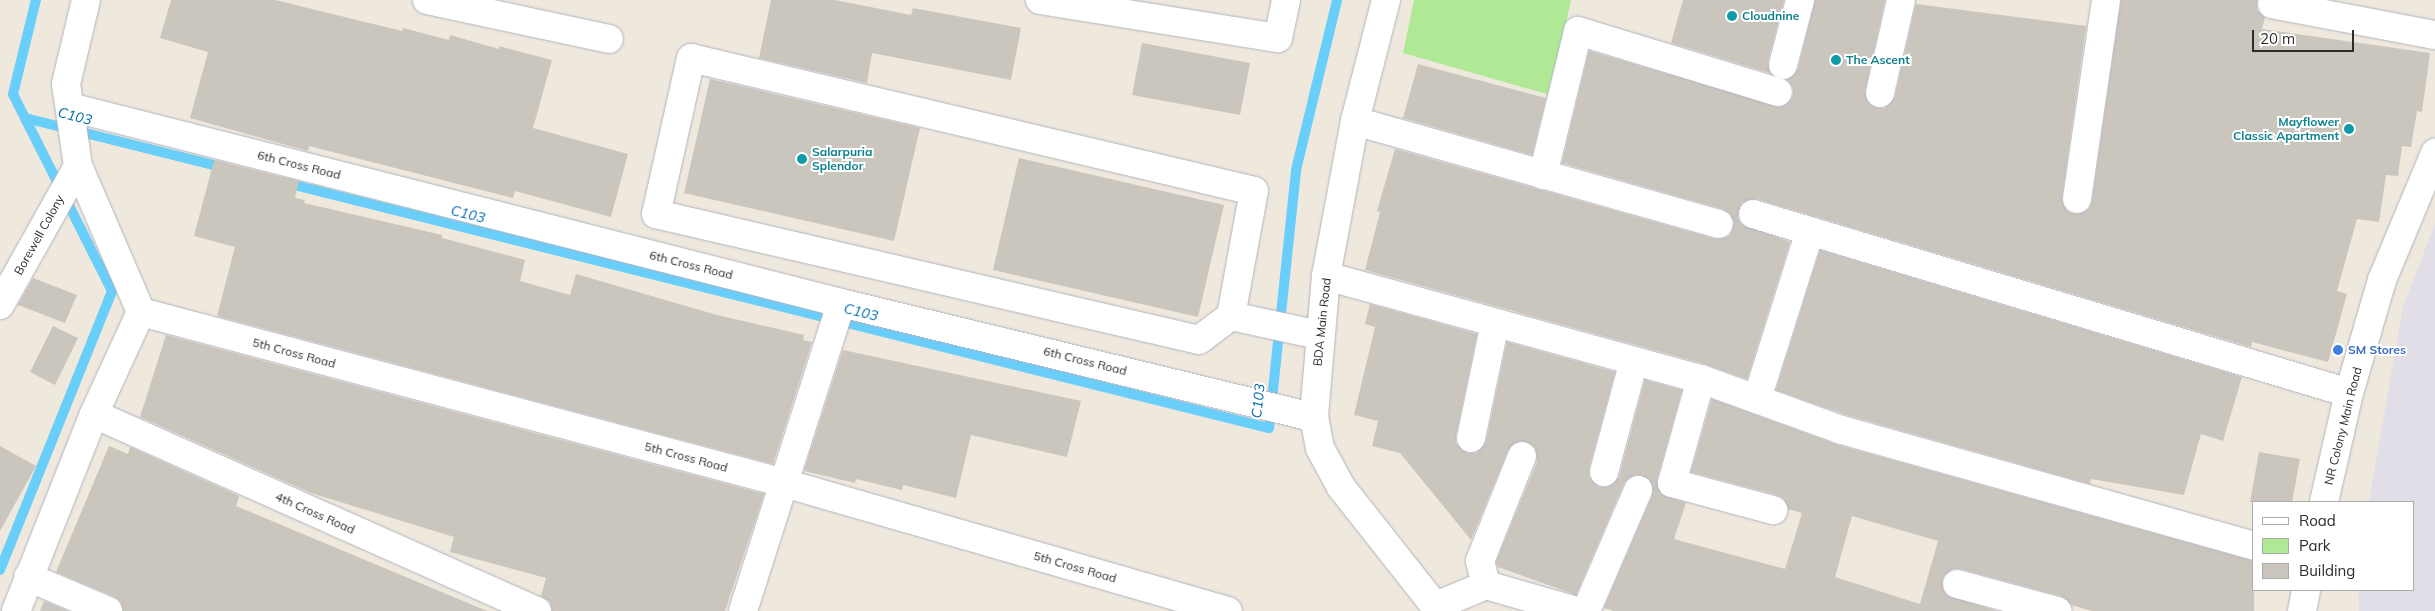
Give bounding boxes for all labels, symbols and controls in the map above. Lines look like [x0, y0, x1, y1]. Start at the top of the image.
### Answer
place label: Cloudnine [1742, 9, 1799, 23]
marker: Cloudnine [1726, 10, 1738, 22]
scale bar [2255, 20, 2358, 52]
text: 20 m [2260, 29, 2295, 48]
place label: The Ascent [1846, 53, 1910, 67]
marker: The Ascent [1830, 54, 1842, 66]
water label: C103 [56, 104, 94, 128]
place label: Mayflower Classic Apartment [2233, 115, 2339, 143]
marker: Mayflower Classic Apartment [2343, 123, 2355, 135]
place label: Salarpuria Splendor [812, 145, 872, 173]
street label: 6th Cross Road [256, 148, 342, 182]
marker: Salarpuria Splendor [796, 153, 808, 165]
street label: Borewell Colony [11, 193, 67, 277]
water label: C103 [449, 202, 487, 226]
street label: 6th Cross Road [648, 248, 734, 282]
street label: BDA Main Road [1310, 277, 1334, 367]
water label: C103 [842, 300, 880, 324]
street label: 5th Cross Road [251, 335, 337, 371]
place label: SM Stores [2348, 343, 2406, 357]
street label: 6th Cross Road [1042, 344, 1128, 378]
marker: SM Stores [2332, 344, 2344, 356]
street label: NR Colony Main Road [2321, 365, 2365, 487]
water label: C103 [1248, 383, 1268, 419]
street label: 5th Cross Road [643, 439, 729, 475]
street label: 4th Cross Road [273, 489, 357, 537]
legend [2252, 501, 2415, 591]
text: Road [2299, 511, 2336, 530]
text: Park [2299, 536, 2331, 555]
street label: 5th Cross Road [1032, 548, 1118, 586]
text: Building [2299, 561, 2355, 580]

